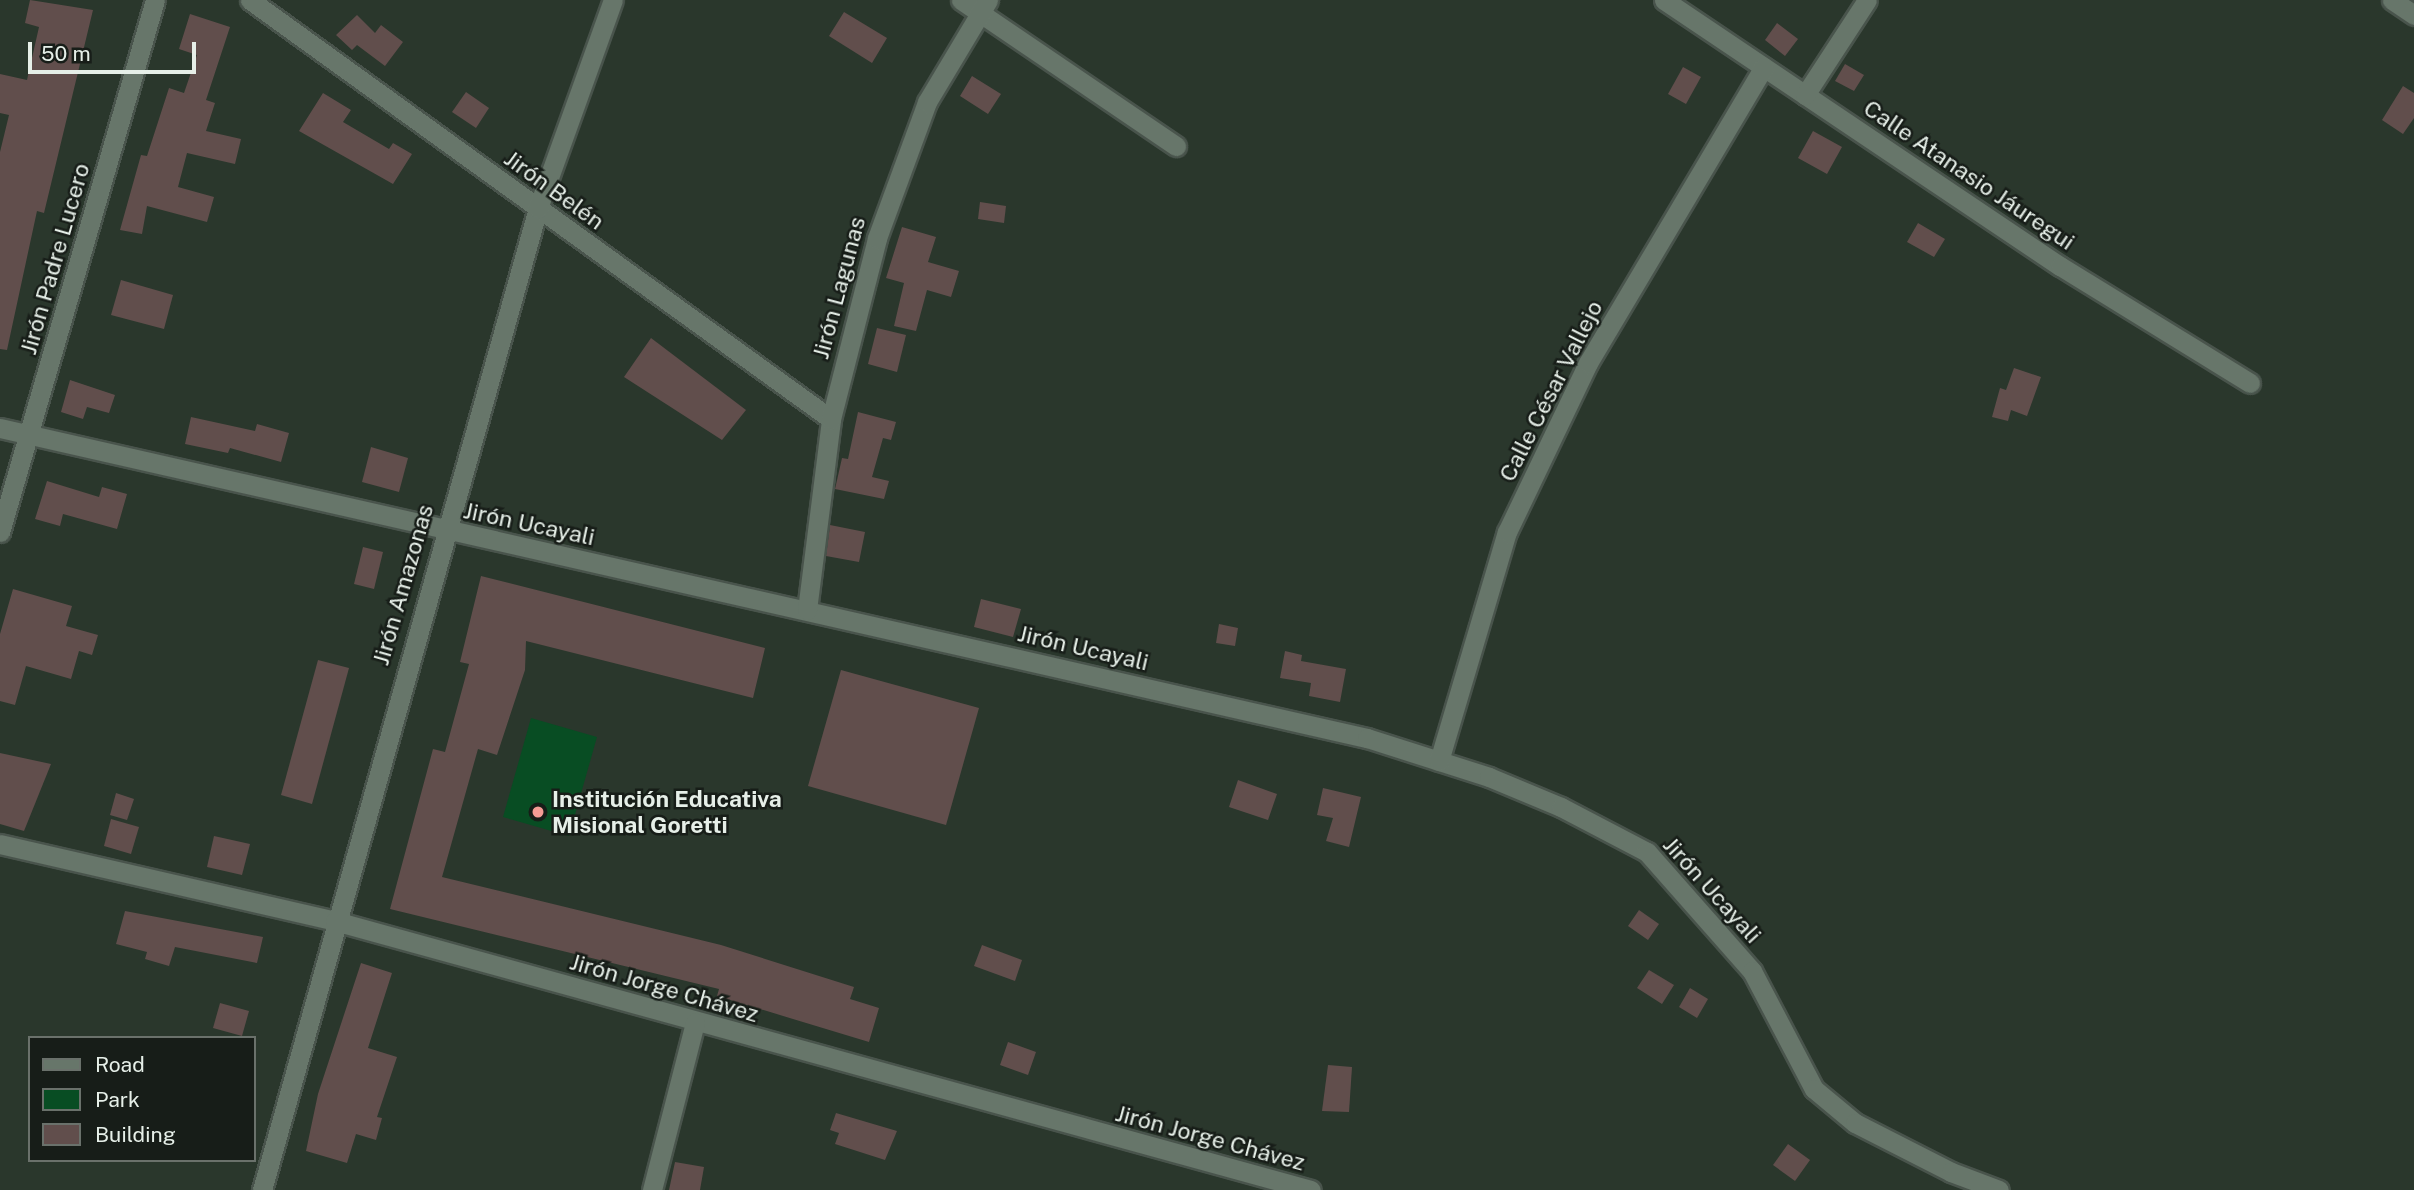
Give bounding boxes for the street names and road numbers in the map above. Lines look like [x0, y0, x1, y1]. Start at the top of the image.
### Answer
street label: Calle Atanasio Jáuregui [1858, 94, 2080, 256]
street label: Jirón Belén [499, 145, 609, 235]
street label: Jirón Padre Lucero [14, 160, 96, 358]
street label: Jirón Lagunas [807, 214, 871, 362]
street label: Calle César Vallejo [1493, 296, 1609, 486]
street label: Jirón Ucayali [461, 497, 597, 551]
street label: Jirón Amazonas [367, 502, 439, 668]
street label: Jirón Ucayali [1015, 620, 1151, 676]
street label: Jirón Ucayali [1657, 831, 1767, 949]
street label: Jirón Jorge Chávez [566, 948, 762, 1028]
street label: Jirón Jorge Chávez [1112, 1099, 1308, 1177]

